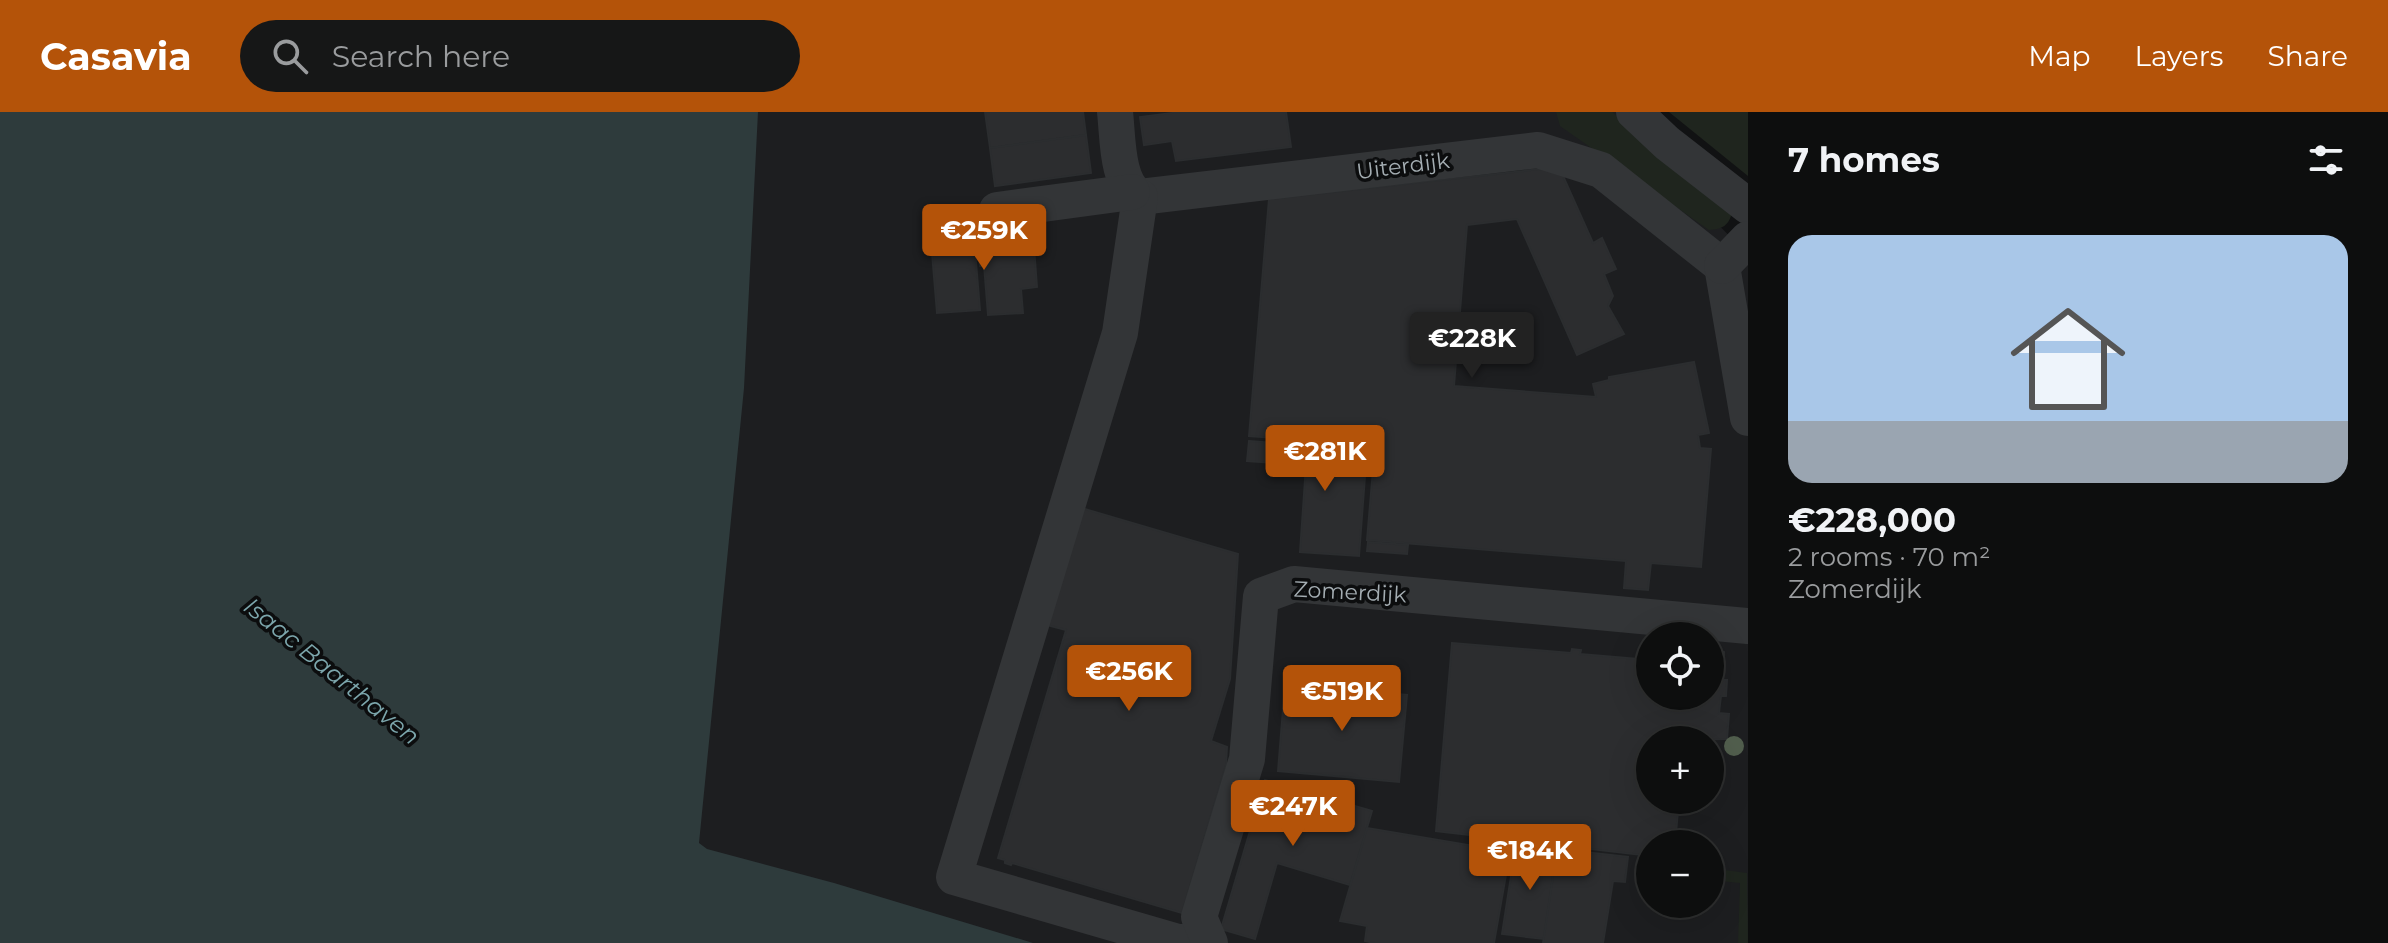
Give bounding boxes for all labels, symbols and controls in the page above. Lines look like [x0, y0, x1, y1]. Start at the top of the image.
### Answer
search box [240, 20, 800, 92]
text: Casavia [40, 33, 192, 80]
icon: search [268, 34, 312, 78]
text: Search here [332, 38, 510, 75]
text: Map [2028, 39, 2091, 73]
text: Layers [2135, 39, 2224, 73]
text: Share [2268, 39, 2348, 73]
icon: filters [2304, 138, 2348, 182]
text: 7 homes [1788, 139, 1940, 181]
street label: Uiterdijk [1355, 147, 1452, 185]
pin: €259K [928, 204, 1040, 272]
text: €259K [940, 214, 1028, 246]
icon: home [1996, 287, 2140, 431]
pin: €228K [1416, 312, 1528, 380]
text: €228K [1428, 322, 1516, 354]
pin: €281K [1269, 425, 1381, 493]
text: €281K [1284, 435, 1366, 467]
text: €228,000 [1788, 499, 1956, 541]
text: 2 rooms · 70 m² [1788, 541, 1990, 573]
text: Zomerdijk [1788, 573, 1922, 605]
street label: Zomerdijk [1293, 576, 1408, 608]
water label: Isaac Baarthaven [238, 591, 426, 751]
map controls [1636, 622, 1724, 918]
button: locate [1636, 622, 1724, 710]
pin: €256K [1073, 645, 1185, 713]
text: €256K [1085, 655, 1173, 687]
pin: €519K [1286, 665, 1398, 733]
text: €519K [1301, 675, 1383, 707]
button: + [1636, 726, 1724, 814]
pin: €247K [1237, 780, 1349, 848]
text: €247K [1249, 790, 1337, 822]
pin: €184K [1474, 824, 1586, 892]
button: − [1636, 830, 1724, 918]
text: €184K [1487, 834, 1573, 866]

